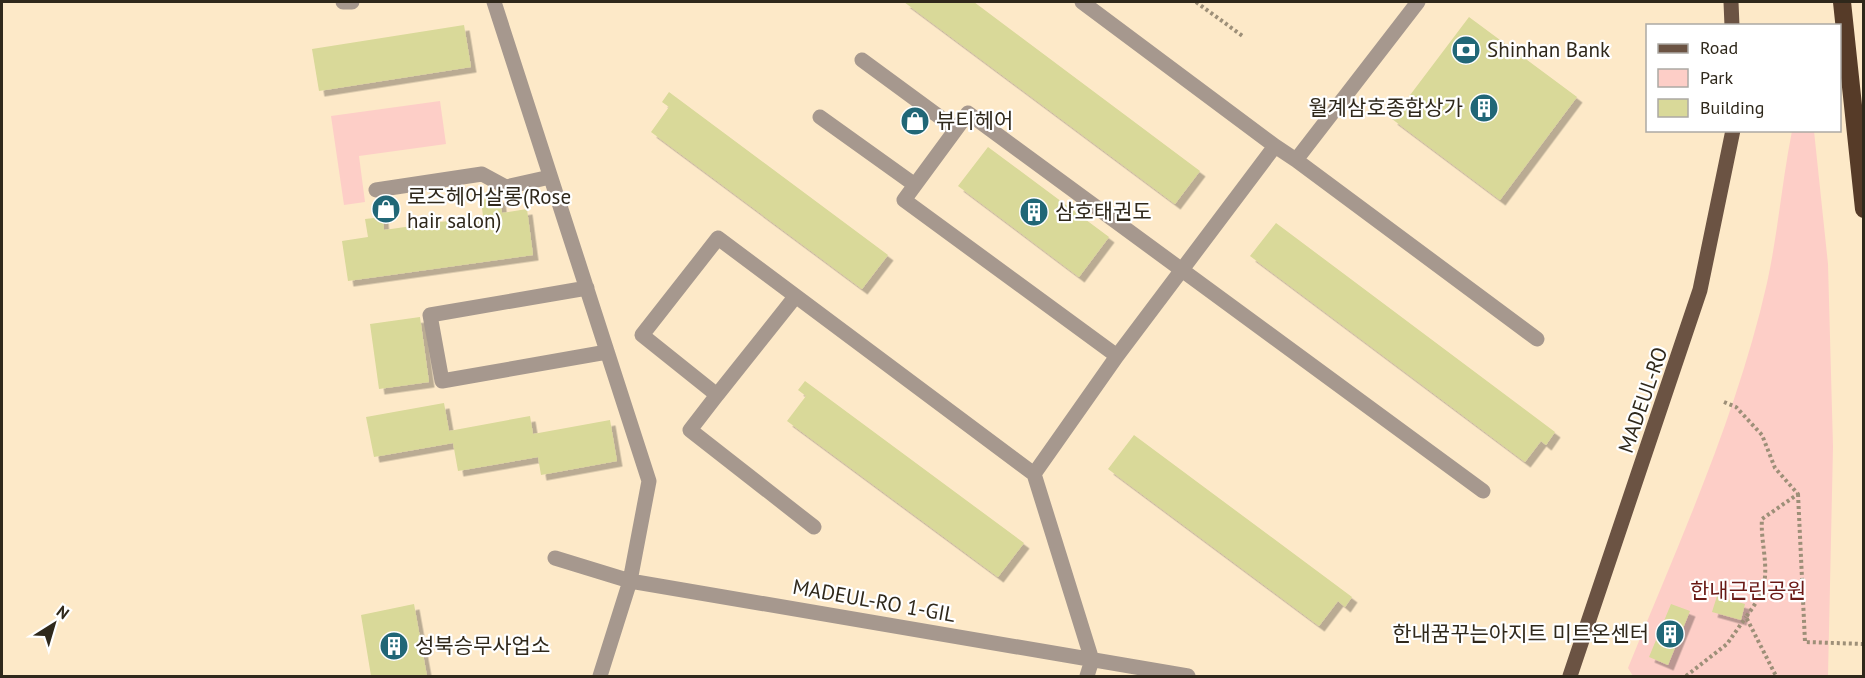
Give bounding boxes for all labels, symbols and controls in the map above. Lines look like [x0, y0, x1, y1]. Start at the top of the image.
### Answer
legend [1646, 24, 1841, 132]
bank icon: Shinhan Bank [1450, 34, 1482, 66]
place label: Shinhan Bank [1487, 36, 1610, 63]
text: Road [1700, 36, 1738, 59]
text: Park [1700, 66, 1733, 89]
building icon: 월계삼호종합상가 [1468, 92, 1500, 124]
place label: 월계삼호종합상가 [1308, 94, 1463, 121]
text: Building [1700, 96, 1764, 119]
shop icon: 뷰티헤어 [899, 105, 931, 137]
place label: 뷰티헤어 [936, 107, 1013, 134]
place label: 로즈헤어살롱(Rose hair salon) [407, 183, 571, 234]
shop icon: 로즈헤어살롱(Rose hair salon) [370, 193, 402, 225]
building icon: 삼호태권도 [1018, 196, 1050, 228]
place label: 삼호태권도 [1055, 198, 1152, 225]
street label: MADEUL-RO [1612, 343, 1673, 456]
street label: MADEUL-RO 1-GIL [791, 573, 958, 628]
park label: 한내근린공원 [1690, 577, 1806, 604]
north arrow [24, 594, 84, 654]
text: N [53, 601, 73, 623]
building icon: 한내꿈꾸는아지트 미트온센터 [1654, 618, 1686, 650]
place label: 한내꿈꾸는아지트 미트온센터 [1392, 620, 1649, 647]
building icon: 성북승무사업소 [378, 630, 410, 662]
place label: 성북승무사업소 [415, 632, 550, 659]

